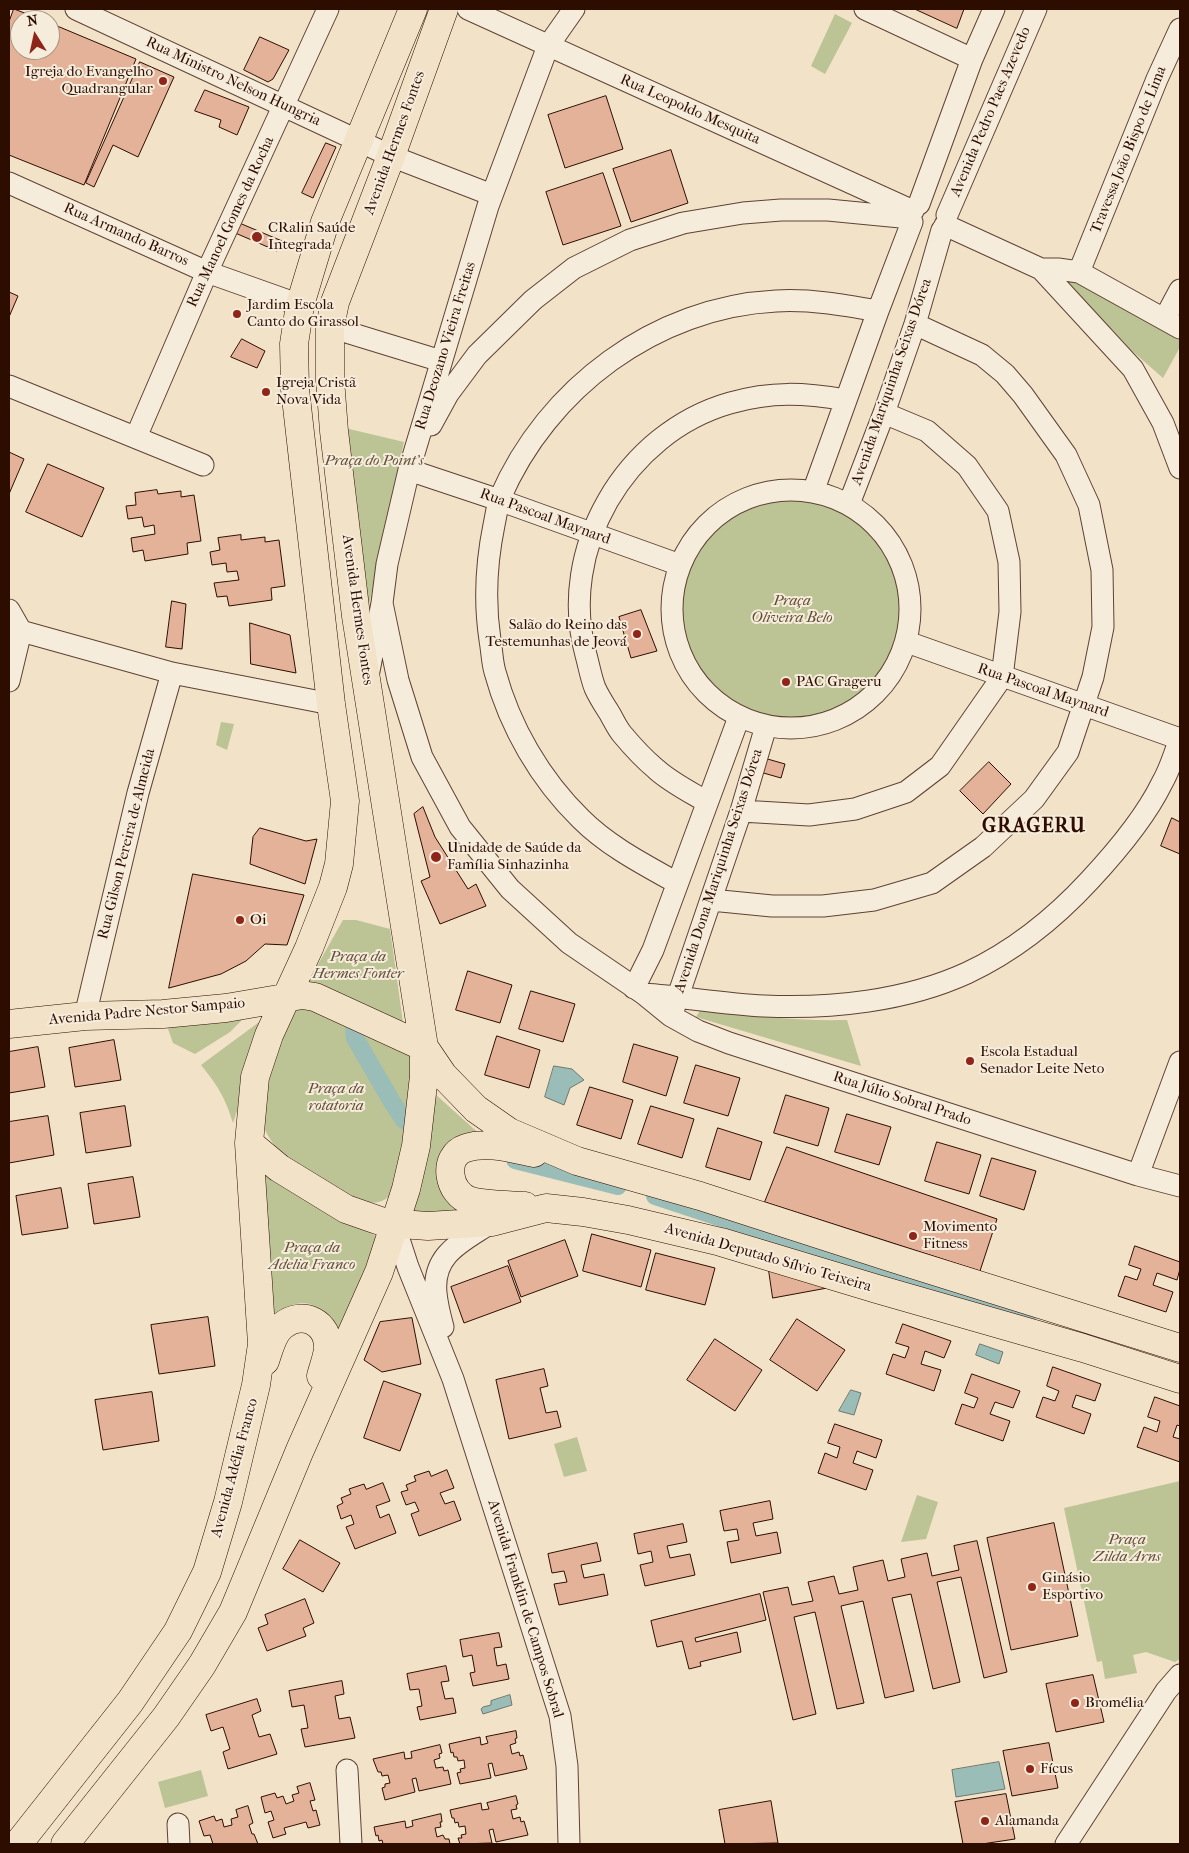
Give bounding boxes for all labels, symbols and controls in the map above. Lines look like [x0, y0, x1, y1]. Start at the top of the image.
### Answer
north arrow [10, 10, 60, 60]
text: N [26, 11, 39, 30]
street label: Avenida Pedro Paes Azevedo [947, 24, 1035, 200]
street label: Rua Ministro Nelson Hungria [143, 34, 323, 130]
place label: Igreja do Evangelho Quadrangular [25, 63, 153, 98]
street label: Travessa João Bispo de Lima [1087, 64, 1171, 236]
street label: Avenida Hermes Fontes [361, 69, 429, 217]
street label: Rua Leopoldo Mesquita [617, 71, 763, 149]
marker: Igreja do Evangelho Quadrangular [157, 75, 169, 87]
street label: Rua Manoel Gomes da Rocha [184, 134, 278, 310]
street label: Rua Armando Barros [61, 199, 191, 271]
place label: CRalin Saúde Integrada [268, 219, 355, 254]
marker: CRalin Saúde Integrada [250, 230, 264, 244]
street label: Rua Deozano Vieira Freitas [412, 260, 480, 432]
street label: Avenida Mariquinha Seixas Dórea [848, 276, 936, 488]
place label: Jardim Escola Canto do Girassol [247, 296, 359, 331]
marker: Jardim Escola Canto do Girassol [231, 308, 243, 320]
place label: Igreja Cristã Nova Vida [276, 374, 356, 409]
marker: Igreja Cristã Nova Vida [260, 386, 272, 398]
park label: Praça do Point's [324, 452, 424, 470]
street label: Rua Pascoal Maynard [477, 485, 613, 549]
street label: Avenida Hermes Fontes [338, 534, 376, 686]
park label: Praça Oliveira Belo [751, 592, 833, 627]
place label: Salão do Reino das Testemunhas de Jeová [486, 616, 627, 651]
marker: Salão do Reino das Testemunhas de Jeová [631, 628, 643, 640]
street label: Rua Pascoal Maynard [975, 660, 1111, 722]
place label: PAC Grageru [796, 673, 881, 691]
marker: PAC Grageru [780, 676, 792, 688]
street label: Rua Gilson Pereira de Almeida [95, 747, 159, 941]
street label: Avenida Dona Mariquinha Seixas Dórea [671, 747, 767, 995]
district label: GRAGERU [981, 815, 1087, 839]
place label: Unidade de Saúde da Família Sinhazinha [447, 839, 581, 874]
marker: Unidade de Saúde da Família Sinhazinha [429, 850, 443, 864]
place label: Oi [250, 911, 266, 929]
marker: Oi [234, 914, 246, 926]
park label: Praça da Hermes Fonter [312, 948, 404, 983]
street label: Avenida Padre Nestor Sampaio [48, 994, 246, 1030]
place label: Escola Estadual Senador Leite Neto [980, 1043, 1104, 1078]
marker: Escola Estadual Senador Leite Neto [964, 1055, 976, 1067]
street label: Rua Júlio Sobral Prado [831, 1068, 973, 1130]
park label: Praça da rotatoria [308, 1080, 364, 1115]
place label: Movimento Fitness [923, 1218, 997, 1253]
street label: Avenida Deputado Sílvio Teixeira [663, 1220, 873, 1296]
marker: Movimento Fitness [907, 1230, 919, 1242]
park label: Praça da Adelia Franco [269, 1239, 355, 1274]
street label: Avenida Adélia Franco [208, 1396, 262, 1540]
street label: Avenida Franklin de Campos Sobral [483, 1498, 567, 1720]
park label: Praça Zilda Arns [1093, 1531, 1161, 1566]
place label: Ginásio Esportivo [1042, 1569, 1103, 1604]
marker: Ginásio Esportivo [1026, 1581, 1038, 1593]
place label: Bromélia [1085, 1694, 1144, 1712]
marker: Bromélia [1069, 1697, 1081, 1709]
place label: Fícus [1040, 1760, 1073, 1778]
marker: Fícus [1024, 1763, 1036, 1775]
place label: Alamanda [995, 1812, 1059, 1830]
marker: Alamanda [979, 1815, 991, 1827]

